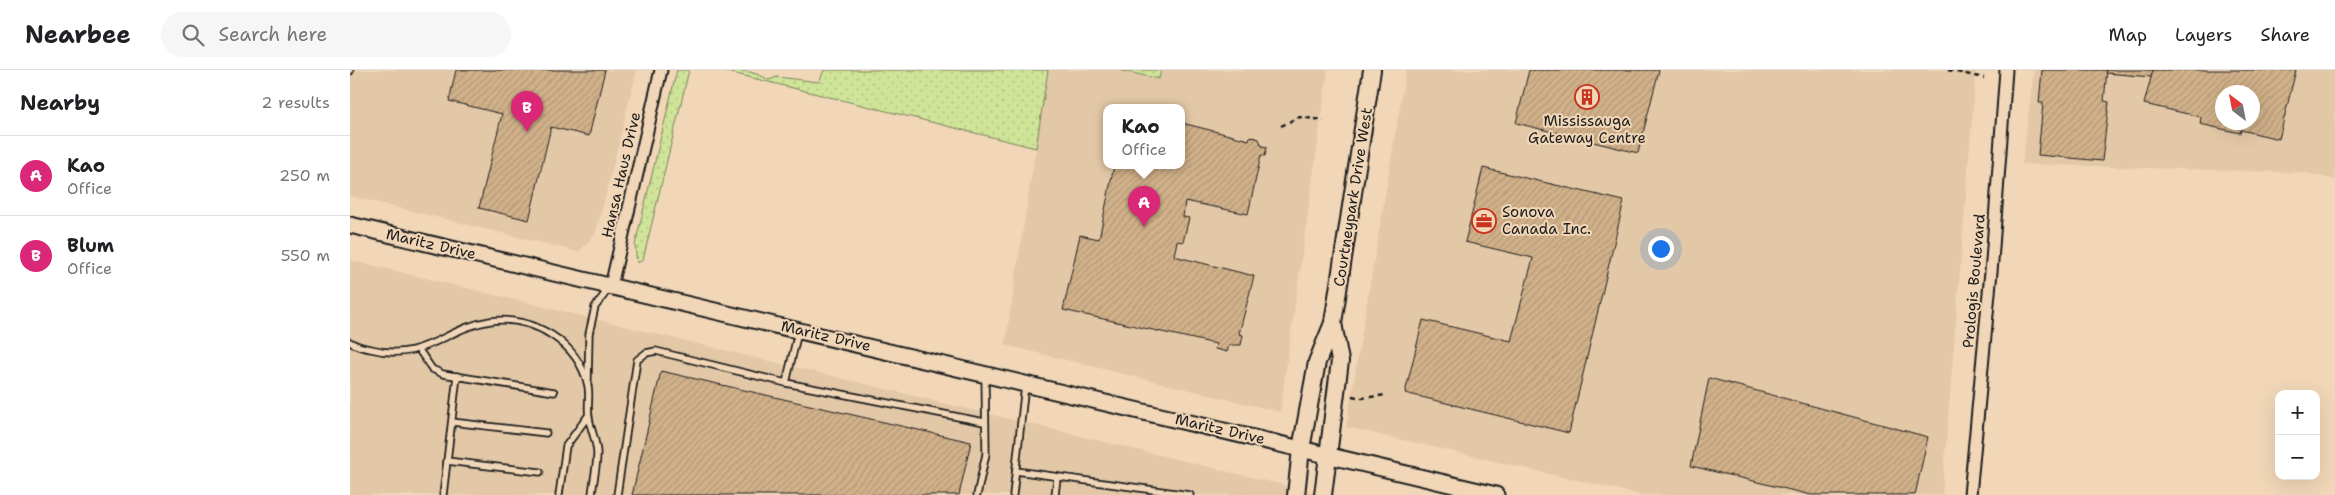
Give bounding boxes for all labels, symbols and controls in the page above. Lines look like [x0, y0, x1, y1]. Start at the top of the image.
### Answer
search box [161, 12, 511, 57]
text: Nearbee [25, 19, 131, 51]
icon: search [179, 21, 207, 49]
text: Search here [219, 22, 327, 47]
text: Map [2109, 23, 2147, 47]
text: Layers [2175, 23, 2232, 47]
text: Share [2260, 23, 2310, 47]
building icon: Mississauga Gateway Centre [1574, 84, 1600, 110]
north arrow [2215, 85, 2260, 130]
text: Nearby [20, 89, 100, 117]
pin: B [511, 91, 543, 132]
text: 2 results [261, 92, 330, 113]
popup [1103, 104, 1185, 169]
street label: Courtneypark Drive West [1329, 106, 1377, 288]
street label: Hansa Haus Drive [597, 110, 645, 240]
place label: Mississauga Gateway Centre [1528, 111, 1646, 148]
text: Kao [1121, 114, 1160, 139]
text: Office [1121, 139, 1167, 160]
text: Kao [67, 153, 105, 178]
text: A [30, 165, 42, 186]
text: 250 m [279, 165, 330, 186]
text: Office [67, 178, 112, 199]
pin: A [1128, 186, 1160, 227]
place label: Sonova Canada Inc. [1502, 202, 1591, 239]
office icon: Sonova Canada Inc. [1471, 208, 1497, 234]
street label: Prologis Boulevard [1958, 212, 1990, 349]
street label: Maritz Drive [384, 224, 478, 264]
text: Blum [67, 233, 114, 258]
your location [1648, 236, 1674, 262]
text: B [31, 245, 41, 266]
text: 550 m [281, 245, 330, 266]
text: Office [67, 258, 112, 279]
street label: Maritz Drive [779, 316, 873, 356]
map controls [2275, 390, 2320, 480]
button: + [2275, 390, 2320, 435]
street label: Maritz Drive [1173, 409, 1267, 449]
button: − [2275, 435, 2320, 480]

